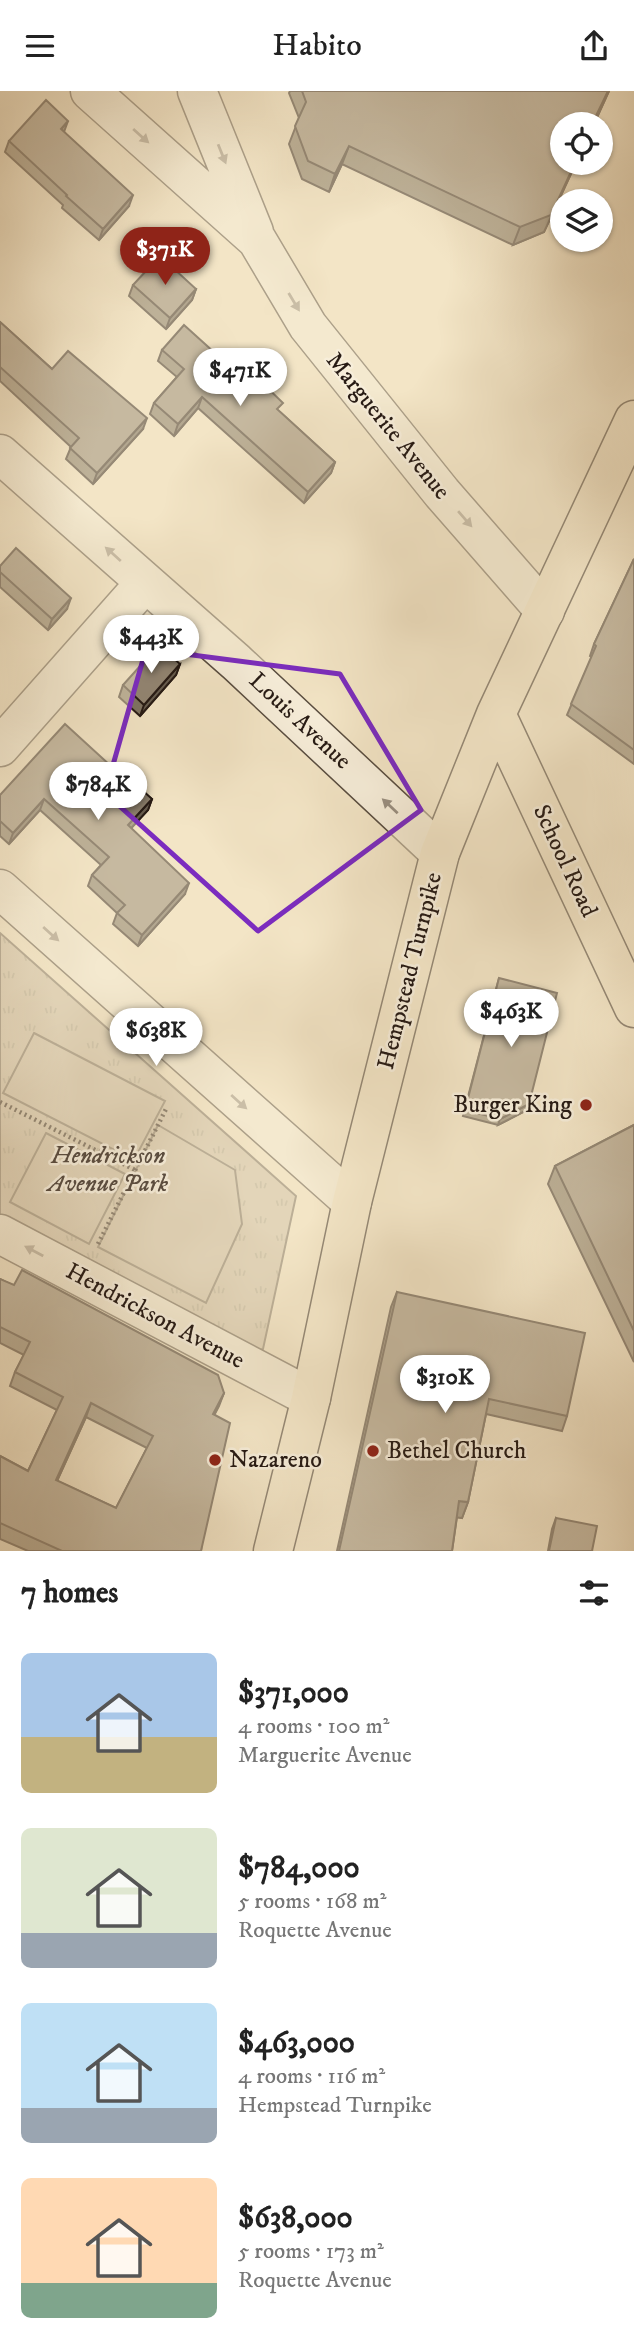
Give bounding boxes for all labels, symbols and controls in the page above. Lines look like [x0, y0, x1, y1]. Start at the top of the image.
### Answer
text: Habito [272, 26, 362, 66]
icon: menu [21, 27, 59, 65]
icon: share [575, 27, 613, 65]
map controls [550, 112, 613, 252]
button: locate [550, 112, 613, 175]
one-way arrow [132, 128, 149, 144]
one-way arrow [217, 144, 228, 165]
button: layers [550, 189, 613, 252]
pin: $371K [116, 227, 214, 287]
text: $371K [136, 235, 194, 264]
one-way arrow [287, 293, 300, 312]
street label: Marguerite Avenue [319, 346, 457, 506]
pin: $471K [191, 349, 289, 408]
text: $471K [209, 356, 271, 385]
one-way arrow [456, 510, 472, 527]
one-way arrow [104, 546, 122, 562]
pin: $443K [102, 615, 200, 675]
text: $443K [119, 623, 183, 652]
street label: Louis Avenue [243, 666, 357, 776]
pin: $784K [49, 763, 147, 822]
text: $784K [65, 770, 131, 799]
one-way arrow [381, 798, 399, 814]
street label: School Road [526, 800, 604, 922]
street label: Hempstead Turnpike [371, 869, 449, 1073]
one-way arrow [42, 926, 60, 942]
pin: $463K [462, 989, 560, 1049]
text: $463K [480, 997, 542, 1026]
pin: $638K [107, 1009, 205, 1068]
text: $638K [126, 1016, 186, 1045]
place label: Burger King [453, 1090, 572, 1120]
one-way arrow [230, 1094, 248, 1110]
marker: Burger King [578, 1097, 594, 1113]
park label: Hendrickson Avenue Park [45, 1141, 168, 1199]
one-way arrow [24, 1246, 44, 1257]
street label: Hendrickson Avenue [61, 1256, 250, 1376]
pin: $310K [396, 1355, 494, 1415]
text: $310K [416, 1363, 474, 1392]
place label: Bethel Church [387, 1436, 527, 1466]
marker: Bethel Church [365, 1443, 381, 1459]
place label: Nazareno [229, 1445, 322, 1475]
marker: Nazareno [207, 1452, 223, 1468]
icon: filters [575, 1574, 613, 1612]
text: 7 homes [21, 1575, 118, 1612]
text: $371,000 [238, 1675, 349, 1712]
icon: home [77, 1681, 161, 1765]
text: 4 rooms · 100 m² [238, 1712, 390, 1741]
text: Marguerite Avenue [238, 1741, 412, 1770]
text: $784,000 [238, 1850, 360, 1887]
icon: home [77, 1856, 161, 1940]
text: 5 rooms · 168 m² [238, 1887, 386, 1916]
text: Roquette Avenue [238, 1916, 392, 1945]
text: $463,000 [238, 2025, 355, 2062]
icon: home [77, 2031, 161, 2115]
text: 4 rooms · 116 m² [238, 2062, 385, 2091]
text: Hempstead Turnpike [238, 2091, 432, 2120]
text: $638,000 [238, 2200, 353, 2237]
icon: home [77, 2206, 161, 2290]
text: 5 rooms · 173 m² [238, 2237, 384, 2266]
text: Roquette Avenue [238, 2266, 392, 2295]

